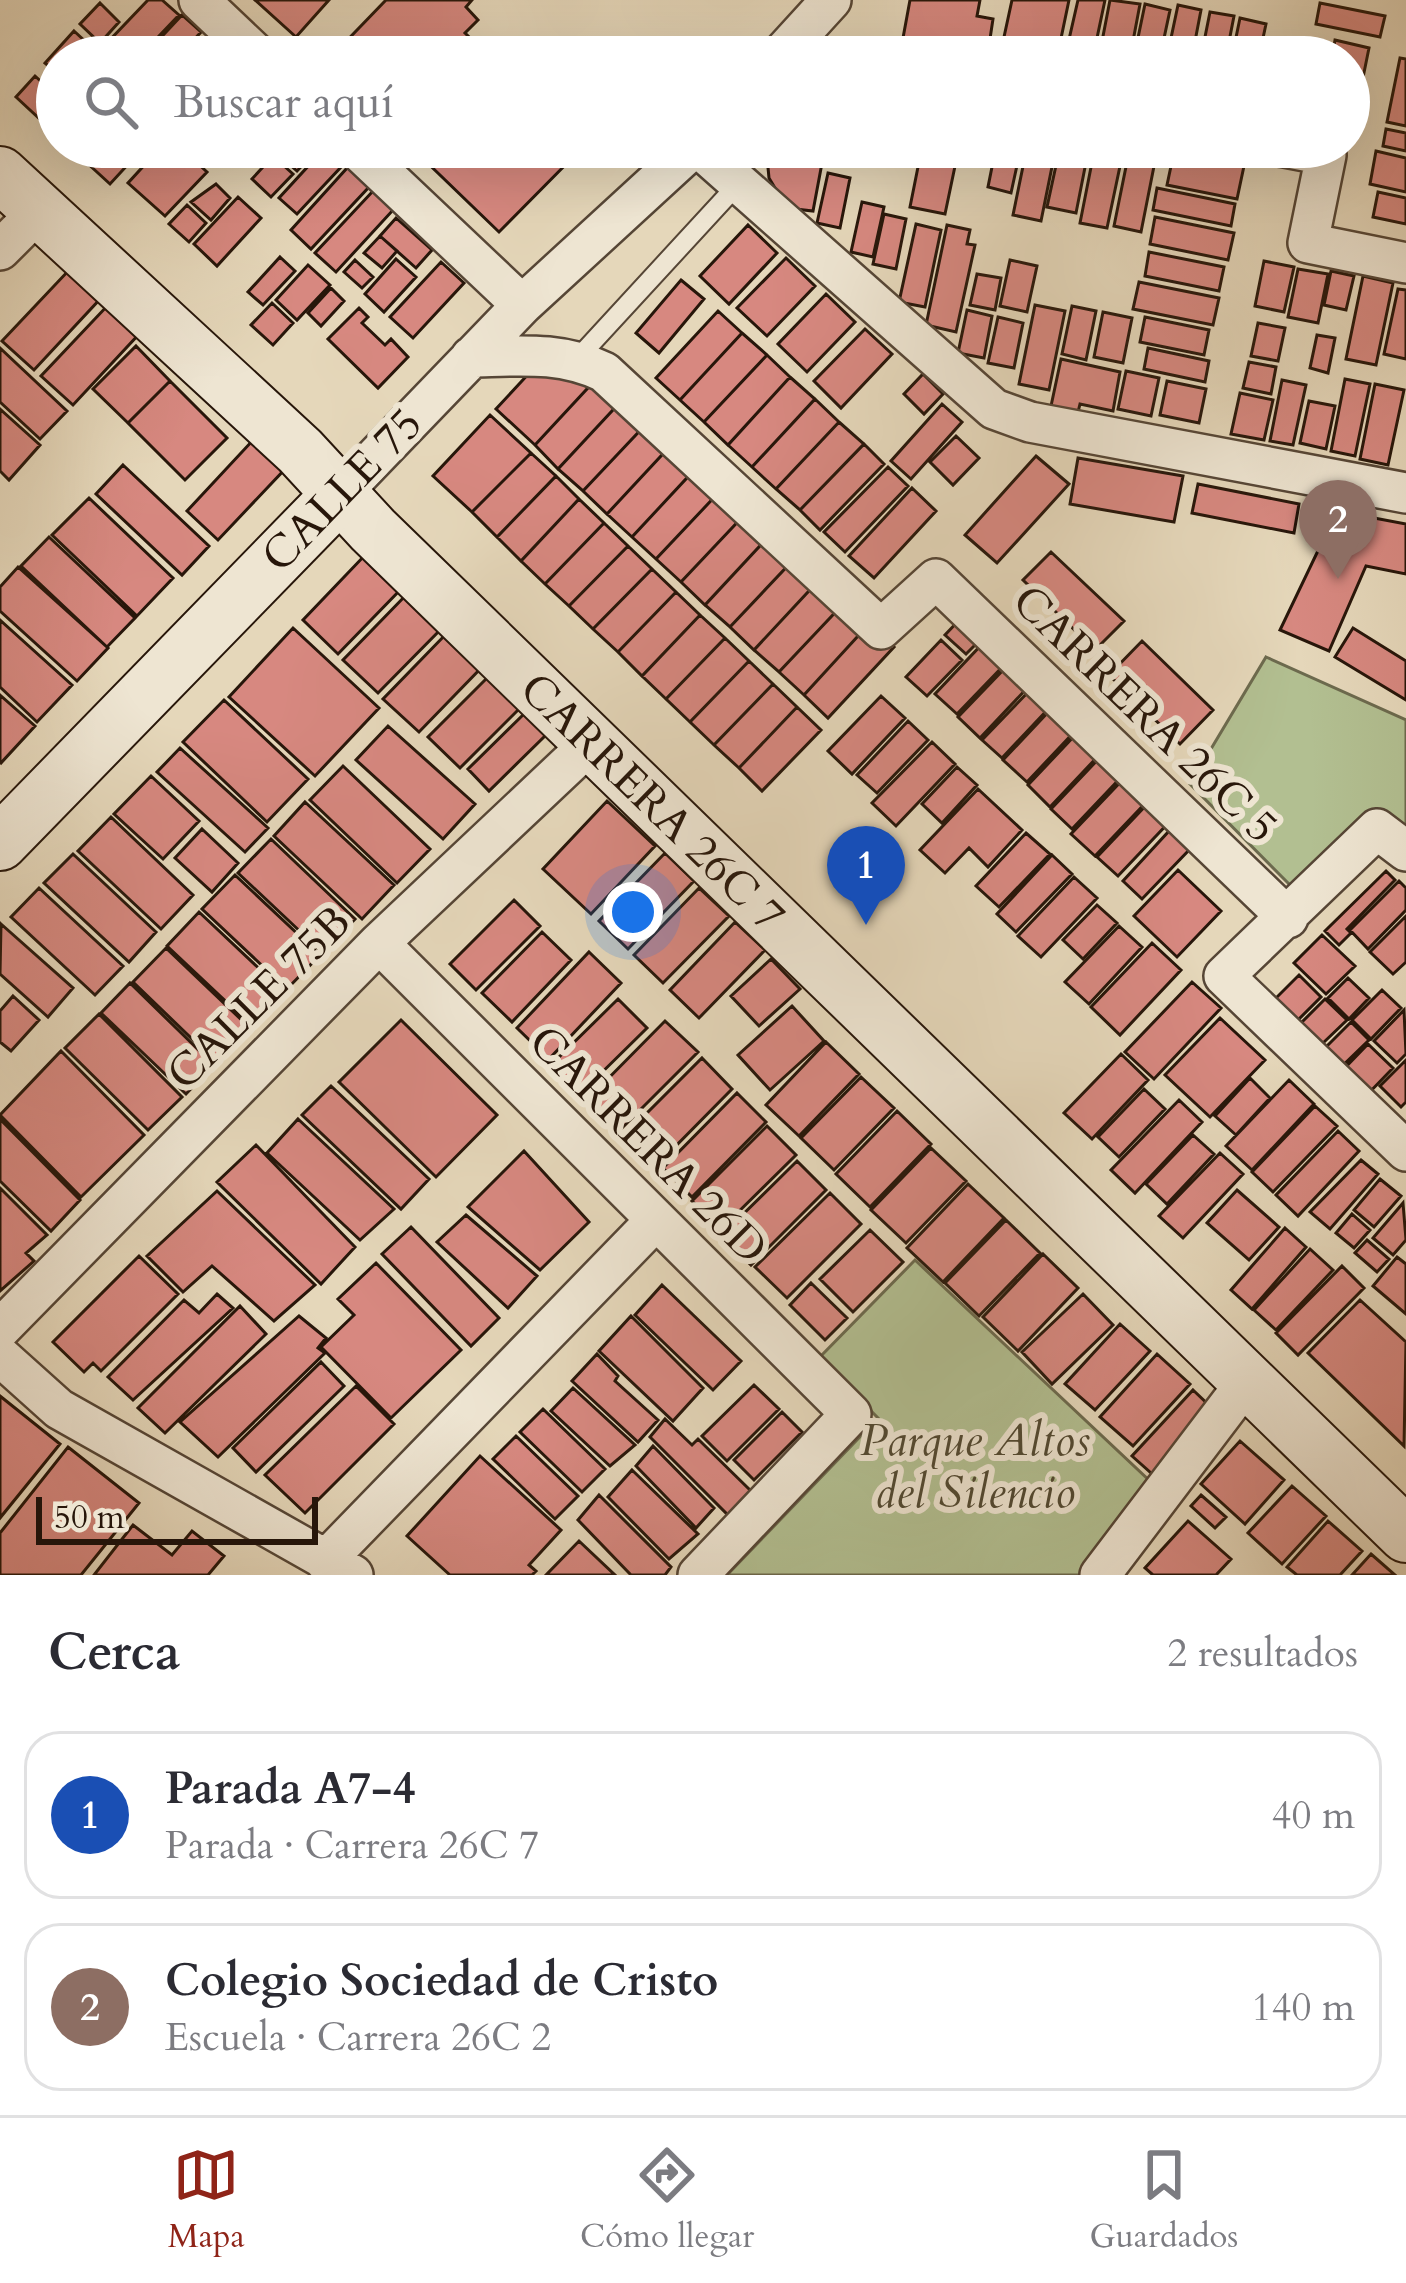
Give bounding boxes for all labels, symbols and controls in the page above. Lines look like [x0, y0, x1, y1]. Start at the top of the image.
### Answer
search box [36, 36, 1370, 168]
icon: search [78, 69, 144, 135]
text: Buscar aquí [174, 72, 394, 133]
street label: CALLE 75 [248, 394, 436, 586]
pin: 2 [1299, 480, 1377, 579]
street label: CARRERA 26C 5 [999, 571, 1291, 857]
street label: CARRERA 26C 7 [507, 659, 798, 945]
pin: 1 [827, 826, 905, 925]
your location [603, 882, 663, 942]
street label: CALLE 75B [153, 892, 365, 1104]
street label: CARRERA 26D [515, 1012, 781, 1278]
park label: Parque Altos del Silencio [860, 1410, 1090, 1523]
scale bar [36, 1491, 318, 1544]
text: 50 m [54, 1495, 125, 1540]
text: Cerca [48, 1618, 180, 1688]
text: 2 resultados [1167, 1627, 1358, 1680]
text: Parada A7-4 [165, 1758, 416, 1819]
text: 1 [80, 1789, 100, 1842]
text: 40 m [1272, 1789, 1355, 1842]
text: Parada · Carrera 26C 7 [165, 1819, 539, 1872]
text: Colegio Sociedad de Cristo [165, 1950, 718, 2011]
text: 2 [80, 1981, 100, 2034]
text: 140 m [1252, 1981, 1355, 2034]
text: Escuela · Carrera 26C 2 [165, 2011, 551, 2064]
tab: Mapa [168, 2142, 245, 2259]
tab: Cómo llegar [580, 2142, 754, 2259]
tab: Guardados [1090, 2142, 1238, 2259]

